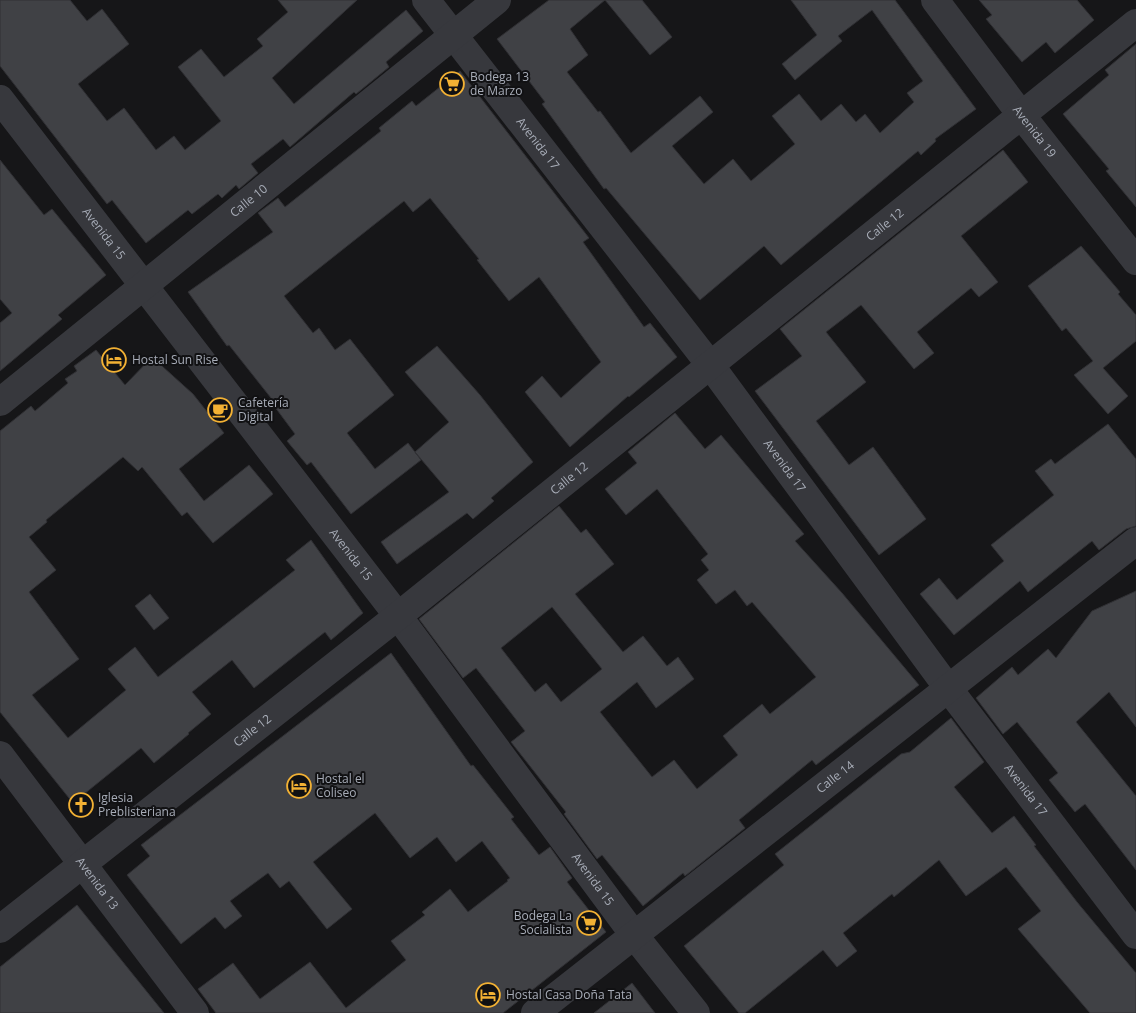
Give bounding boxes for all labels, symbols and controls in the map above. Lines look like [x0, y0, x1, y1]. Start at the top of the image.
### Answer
place label: Bodega 13 de Marzo [470, 68, 529, 99]
supermarket icon: Bodega 13 de Marzo [439, 71, 465, 97]
street label: Avenida 19 [1009, 102, 1061, 161]
street label: Avenida 17 [513, 114, 564, 173]
street label: Calle 10 [226, 180, 271, 221]
street label: Avenida 15 [79, 204, 130, 263]
street label: Calle 12 [862, 204, 907, 245]
hotel icon: Hostal Sun Rise [101, 347, 127, 373]
place label: Hostal Sun Rise [132, 351, 218, 368]
place label: Cafetería Digital [238, 394, 289, 425]
cafe icon: Cafetería Digital [207, 397, 233, 423]
street label: Avenida 17 [760, 436, 810, 496]
street label: Calle 12 [546, 458, 591, 498]
street label: Avenida 15 [326, 525, 377, 584]
street label: Calle 12 [229, 710, 275, 750]
street label: Calle 14 [813, 756, 858, 797]
street label: Avenida 17 [1001, 760, 1052, 820]
place label: Hostal el Coliseo [316, 770, 365, 801]
hotel icon: Hostal el Coliseo [286, 773, 312, 799]
place label: Iglesia Preblisteriana [98, 789, 176, 820]
church icon: Iglesia Preblisteriana [68, 792, 94, 818]
street label: Avenida 15 [568, 849, 618, 909]
street label: Avenida 13 [72, 853, 123, 913]
place label: Bodega La Socialista [514, 907, 572, 938]
supermarket icon: Bodega La Socialista [576, 910, 602, 936]
hotel icon: Hostal Casa Doña Tata [475, 982, 501, 1008]
place label: Hostal Casa Doña Tata [506, 986, 632, 1003]

